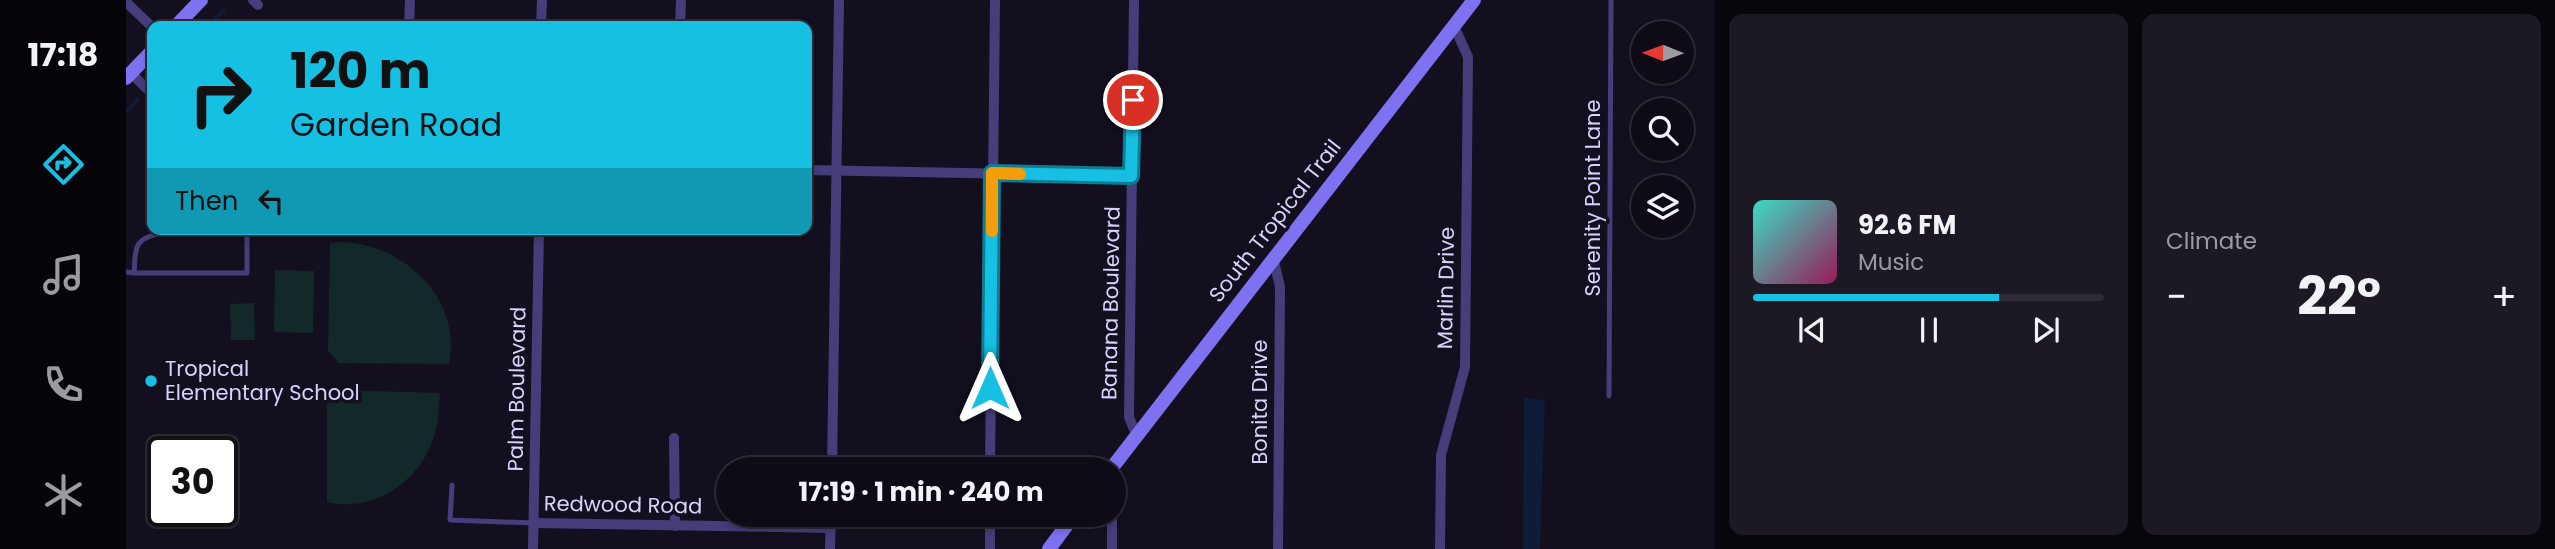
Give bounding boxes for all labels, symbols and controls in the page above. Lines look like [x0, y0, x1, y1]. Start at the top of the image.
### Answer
north arrow [1631, 21, 1694, 84]
map controls [1631, 21, 1694, 238]
text: 17:18 [27, 32, 99, 77]
text: 120 m [290, 37, 431, 105]
icon: right [175, 49, 266, 140]
pin [1103, 70, 1163, 130]
icon: arrive [1114, 81, 1152, 119]
button: search [1631, 98, 1694, 161]
street label: Serenity Point Lane [1578, 99, 1607, 297]
text: Garden Road [290, 102, 502, 147]
street label: South Tropical Trail [1202, 133, 1347, 308]
icon: directions [39, 140, 88, 189]
button: layers [1631, 175, 1694, 238]
icon: left [252, 182, 290, 220]
text: Then [175, 183, 238, 219]
street label: Banana Boulevard [1094, 206, 1127, 400]
text: 92.6 FM [1858, 207, 1956, 243]
text: Climate [2166, 225, 2257, 257]
street label: Marlin Drive [1430, 227, 1461, 349]
text: Music [1858, 246, 1924, 278]
icon: music [39, 250, 88, 299]
text: 22° [2297, 260, 2381, 333]
text: − [2166, 270, 2187, 323]
text: + [2491, 270, 2517, 323]
street label: Palm Boulevard [501, 306, 532, 472]
icon: previous [1793, 311, 1831, 349]
icon: pause [1910, 311, 1948, 349]
icon: next [2027, 311, 2065, 349]
street label: Bonita Drive [1245, 339, 1274, 465]
position arrow [953, 351, 1027, 425]
place label: Tropical Elementary School [165, 354, 360, 407]
icon: phone [39, 360, 88, 409]
marker: Tropical Elementary School [143, 373, 159, 389]
speed limit sign: 30 [147, 436, 238, 527]
icon: climate [39, 470, 88, 519]
text: 17:19 · 1 min · 240 m [799, 474, 1043, 510]
street label: Redwood Road [544, 489, 702, 520]

